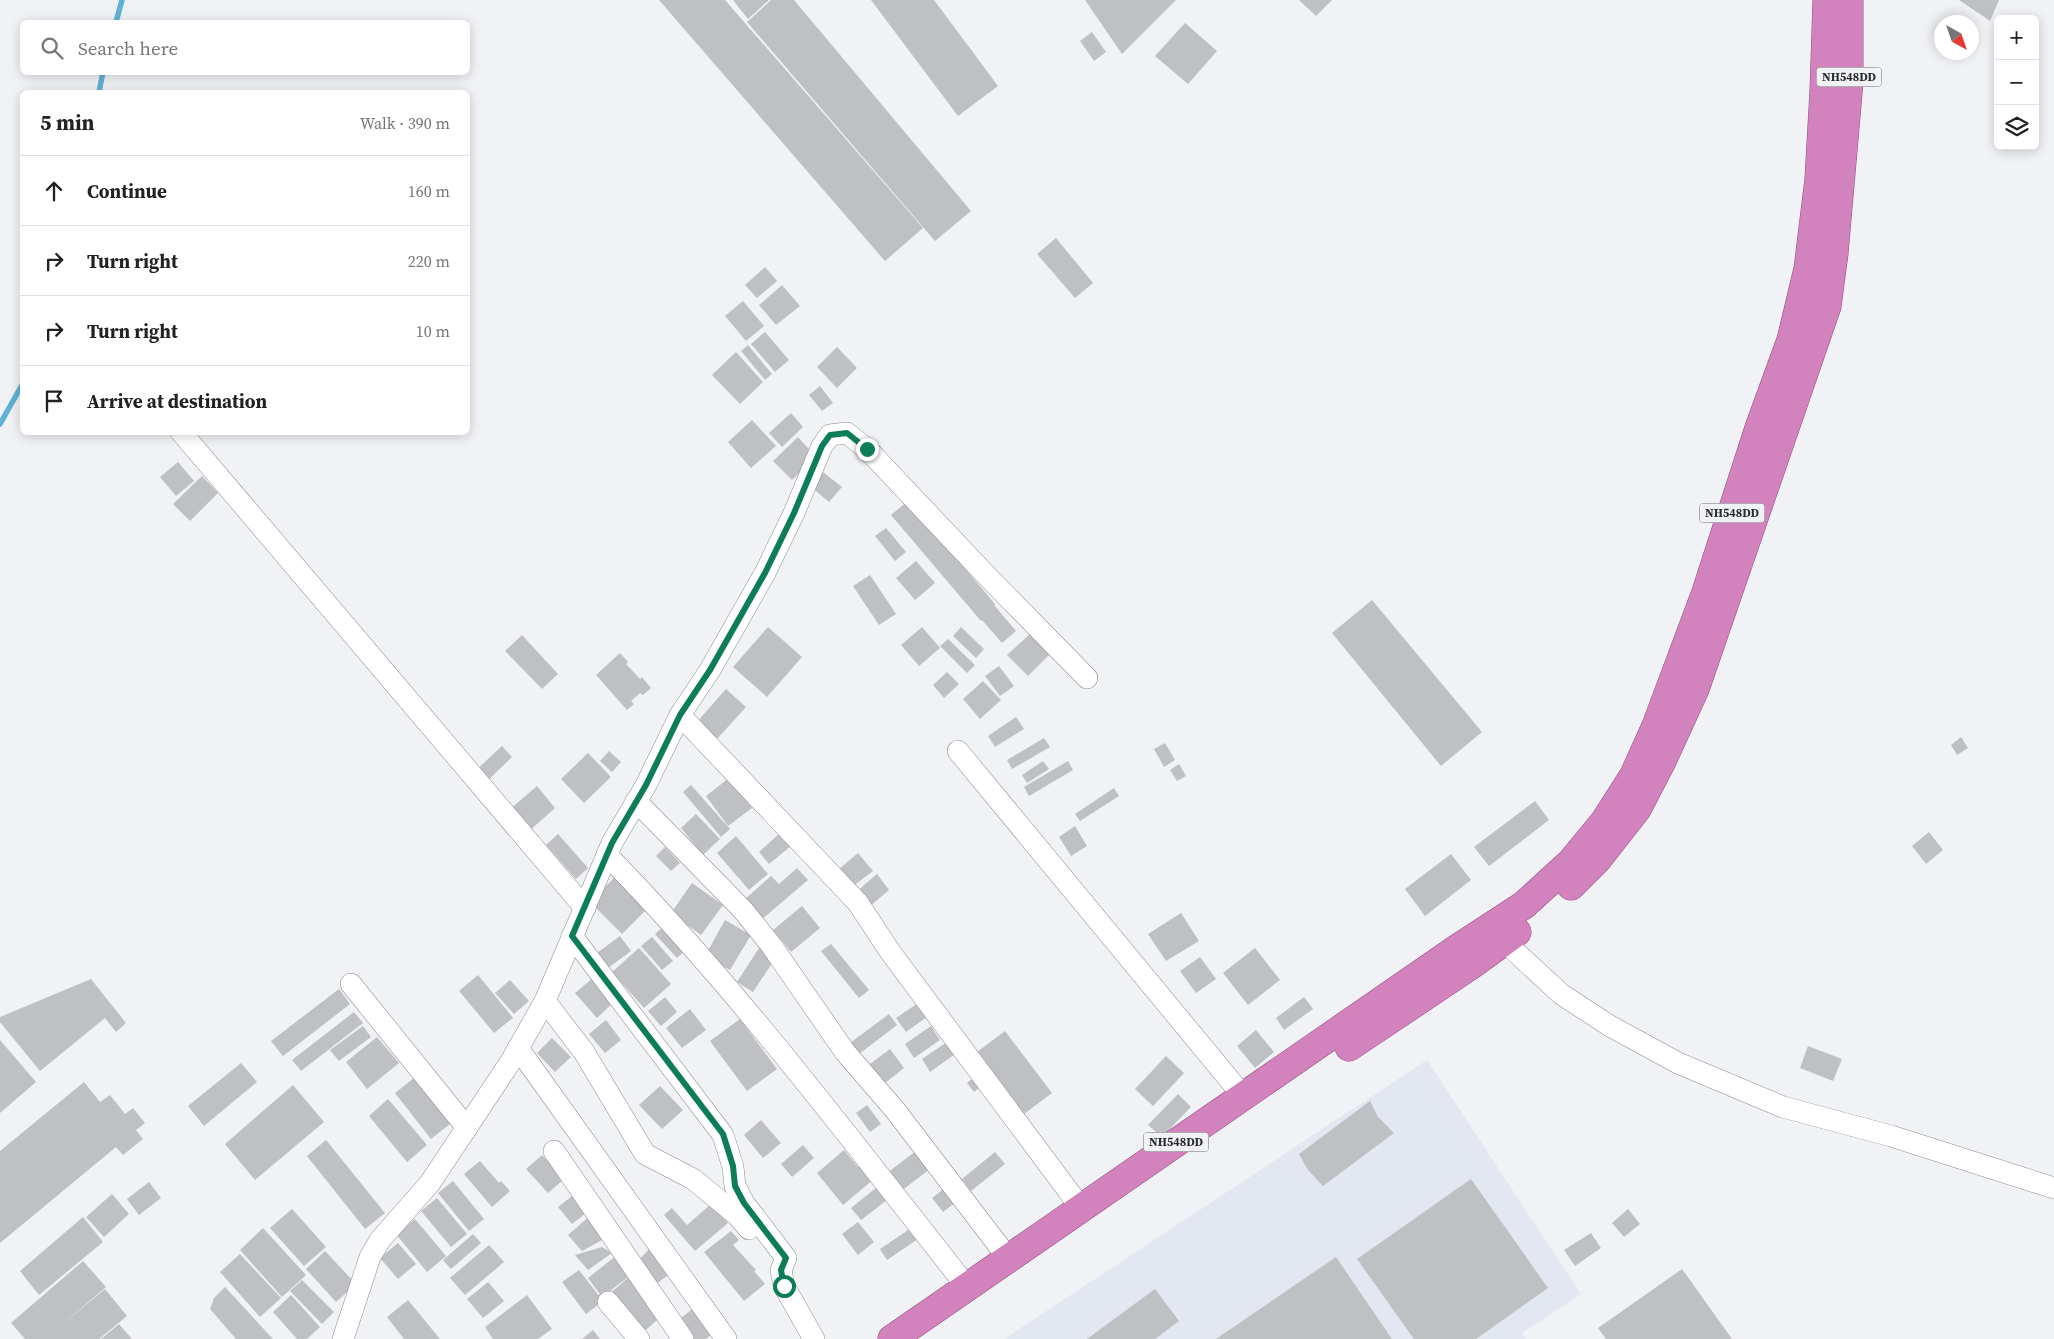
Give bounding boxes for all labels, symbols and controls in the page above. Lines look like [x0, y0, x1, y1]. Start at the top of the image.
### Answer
north arrow [1934, 15, 1979, 60]
map controls [1994, 15, 2039, 150]
button: + [1994, 15, 2039, 60]
search box [20, 20, 470, 75]
icon: search [38, 34, 66, 62]
text: Search here [78, 35, 178, 61]
button: − [1994, 60, 2039, 105]
road number: NH548DD [1816, 68, 1882, 86]
button: layers [1994, 105, 2039, 150]
text: 5 min [40, 108, 95, 137]
text: Walk · 390 m [360, 112, 450, 134]
icon: ahead [40, 177, 68, 205]
text: Continue [87, 178, 167, 204]
text: 160 m [408, 180, 450, 202]
icon: right [40, 247, 68, 275]
text: Turn right [87, 248, 178, 274]
text: 220 m [408, 250, 450, 272]
icon: right [40, 317, 68, 345]
text: Turn right [87, 318, 178, 344]
text: 10 m [416, 320, 450, 342]
icon: arrive [40, 387, 68, 415]
text: Arrive at destination [87, 388, 267, 414]
route end [856, 438, 879, 461]
road number: NH548DD [1700, 503, 1764, 522]
road number: NH548DD [1144, 1132, 1208, 1152]
route start [773, 1275, 796, 1298]

